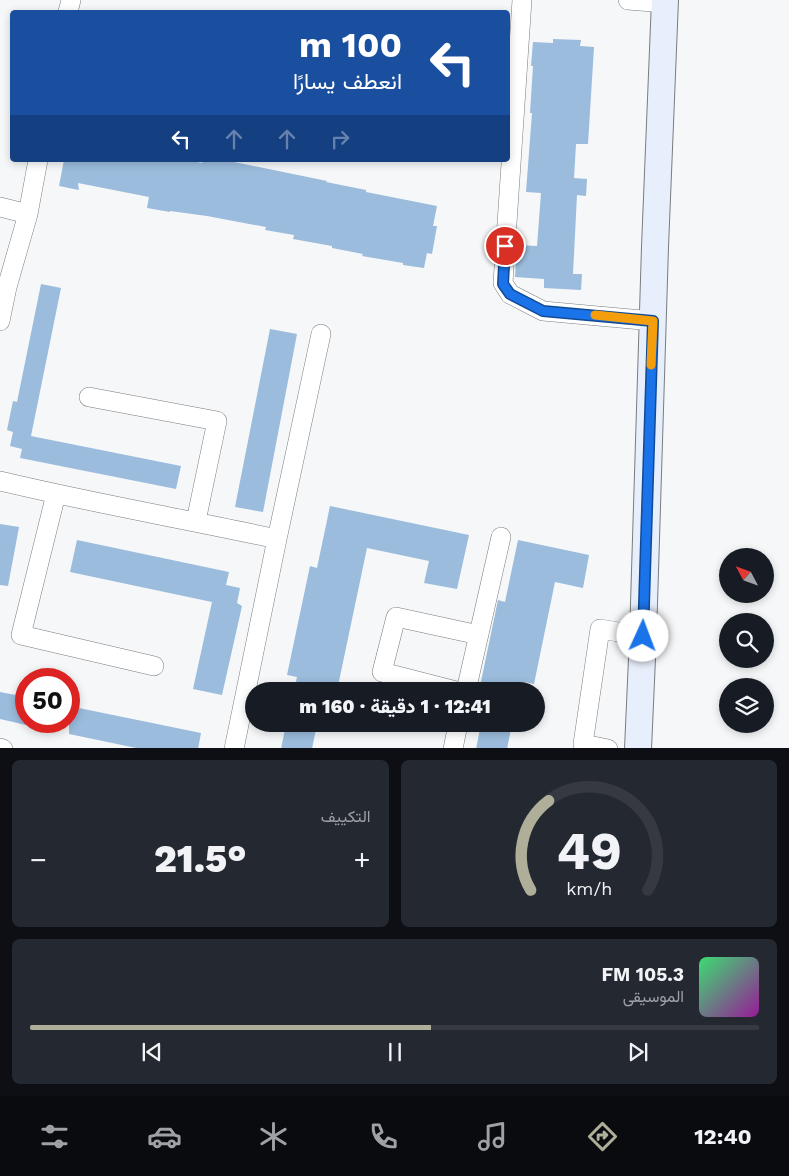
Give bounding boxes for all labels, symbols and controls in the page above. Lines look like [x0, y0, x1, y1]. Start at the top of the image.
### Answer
text: 100 m [299, 24, 402, 66]
icon: left [420, 30, 485, 95]
text: انعطف يسارًا [293, 69, 402, 94]
icon: left [167, 125, 195, 153]
icon: ahead [220, 125, 248, 153]
icon: ahead [273, 125, 301, 153]
icon: right [326, 125, 354, 153]
pin [484, 225, 526, 267]
icon: arrive [491, 232, 519, 260]
north arrow [719, 548, 774, 602]
map controls [719, 548, 774, 733]
position arrow [616, 609, 668, 661]
button: search [719, 613, 774, 668]
speed limit sign: 50 [15, 668, 80, 733]
button: layers [719, 678, 774, 733]
text: 12:41 · 1 دقيقة · 160 m [299, 695, 491, 718]
text: التكييف [321, 807, 371, 826]
text: 49 [556, 821, 622, 882]
text: 21.5° [154, 837, 247, 881]
text: − [30, 843, 47, 876]
text: + [354, 843, 370, 876]
text: km/h [566, 878, 612, 899]
text: 105.3 FM [601, 963, 684, 986]
text: الموسيقى [623, 987, 684, 1006]
icon: previous [138, 1038, 166, 1066]
icon: pause [381, 1038, 409, 1066]
icon: next [624, 1038, 652, 1066]
icon: filters [37, 1119, 72, 1154]
icon: car [147, 1119, 182, 1154]
icon: climate [256, 1119, 291, 1154]
icon: phone [366, 1119, 401, 1154]
icon: music [475, 1119, 510, 1154]
icon: directions [585, 1119, 620, 1154]
text: 12:40 [694, 1124, 752, 1149]

